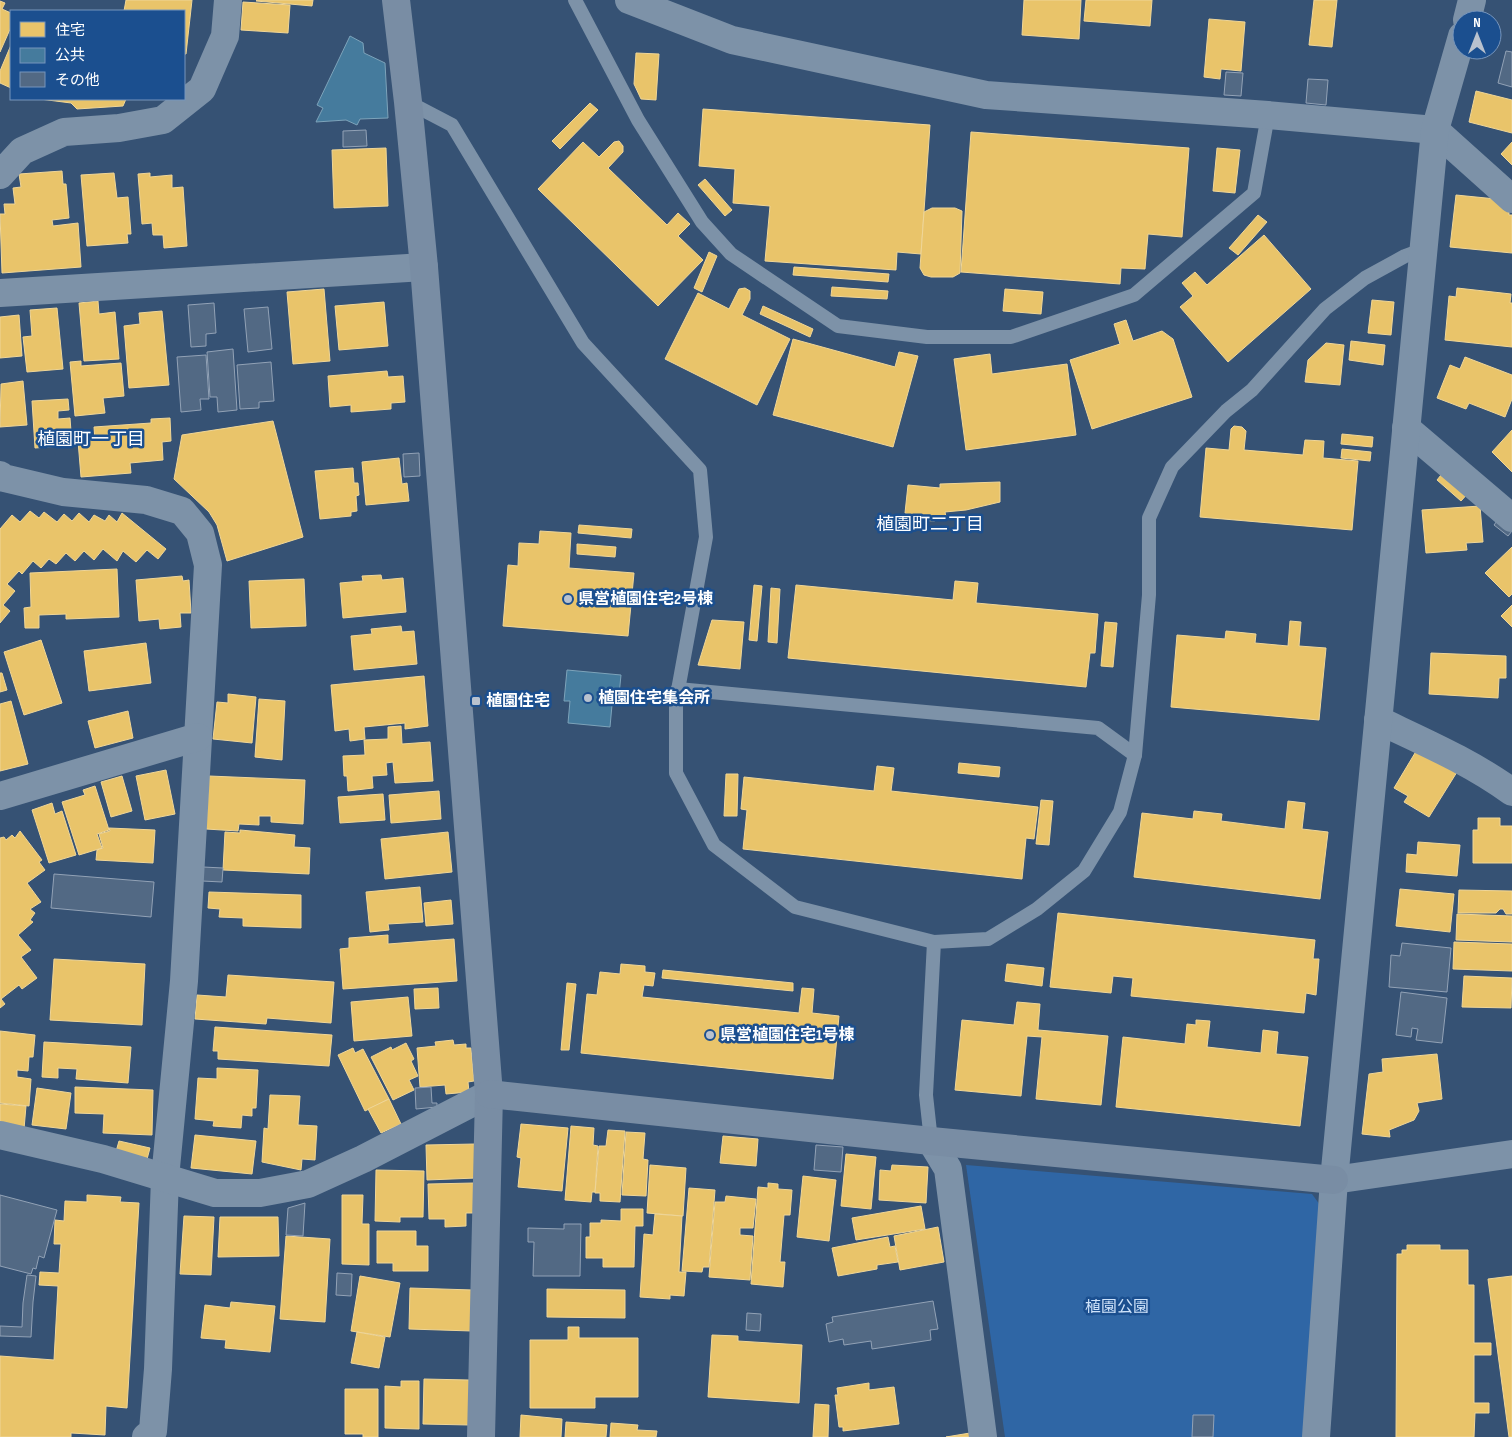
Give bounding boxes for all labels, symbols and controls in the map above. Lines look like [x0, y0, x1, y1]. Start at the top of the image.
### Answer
legend [10, 10, 185, 100]
north arrow [1452, 10, 1502, 60]
text: N [1473, 14, 1481, 31]
text: 住宅 [55, 21, 85, 40]
text: 公共 [55, 46, 85, 65]
text: その他 [55, 71, 100, 90]
district label: 植園町一丁目 [37, 429, 145, 450]
district label: 植園町二丁目 [876, 514, 984, 535]
place label: 県営植園住宅2号棟 [578, 589, 713, 609]
marker: 県営植園住宅2号棟 [562, 593, 574, 605]
place label: 植園住宅集会所 [598, 688, 710, 708]
place label: 植園住宅 [486, 691, 550, 711]
marker: 植園住宅集会所 [582, 692, 594, 704]
marker: 植園住宅 [470, 695, 482, 707]
place label: 県営植園住宅1号棟 [720, 1025, 854, 1045]
marker: 県営植園住宅1号棟 [704, 1029, 716, 1041]
park label: 植園公園 [1085, 1298, 1149, 1317]

